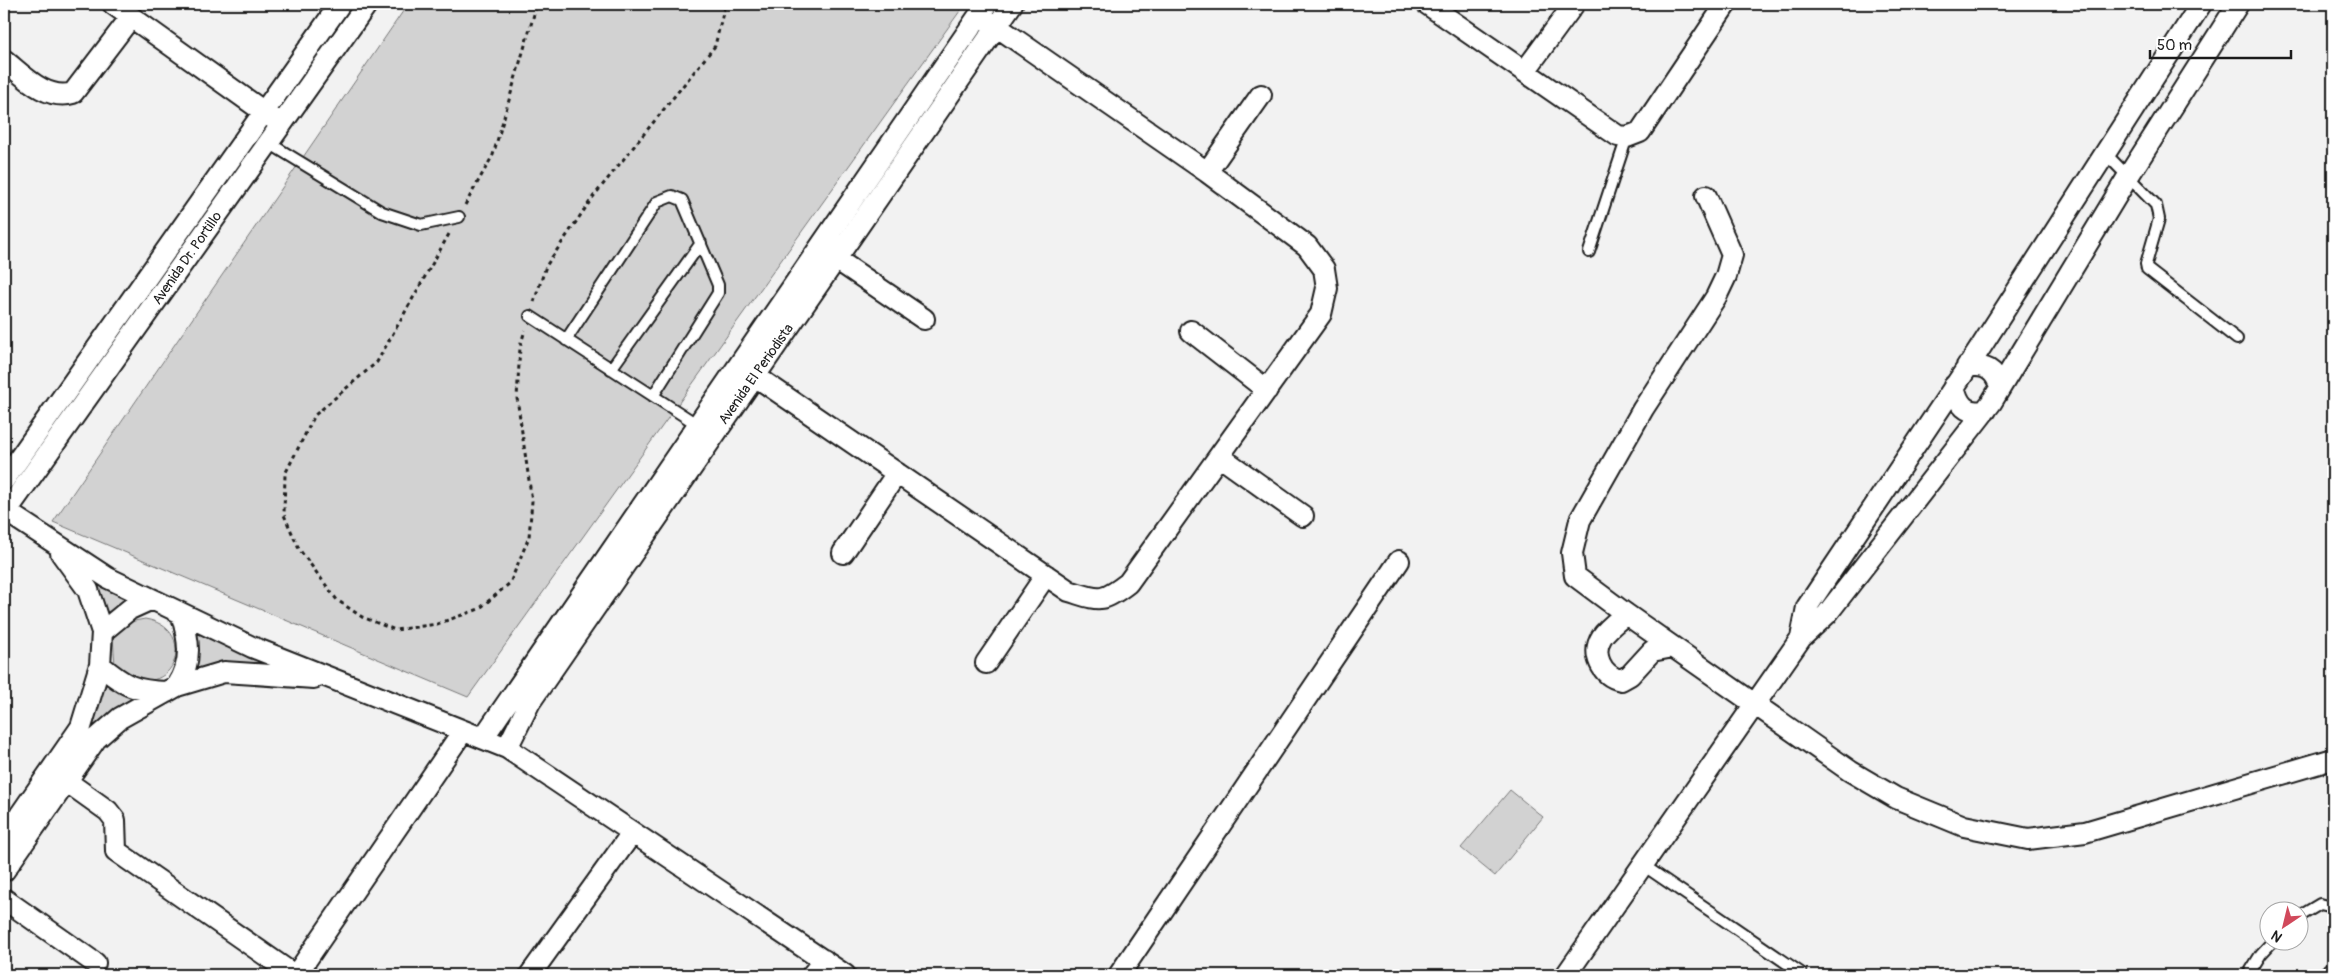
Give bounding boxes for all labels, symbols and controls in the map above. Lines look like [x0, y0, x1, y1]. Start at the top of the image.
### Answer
scale bar [2150, 28, 2291, 60]
text: 50 m [2157, 36, 2192, 55]
street label: Avenida Dr. Portillo [149, 208, 226, 308]
street label: Avenida El Periodista [715, 320, 797, 428]
north arrow [2260, 902, 2310, 952]
text: N [2268, 927, 2286, 946]

